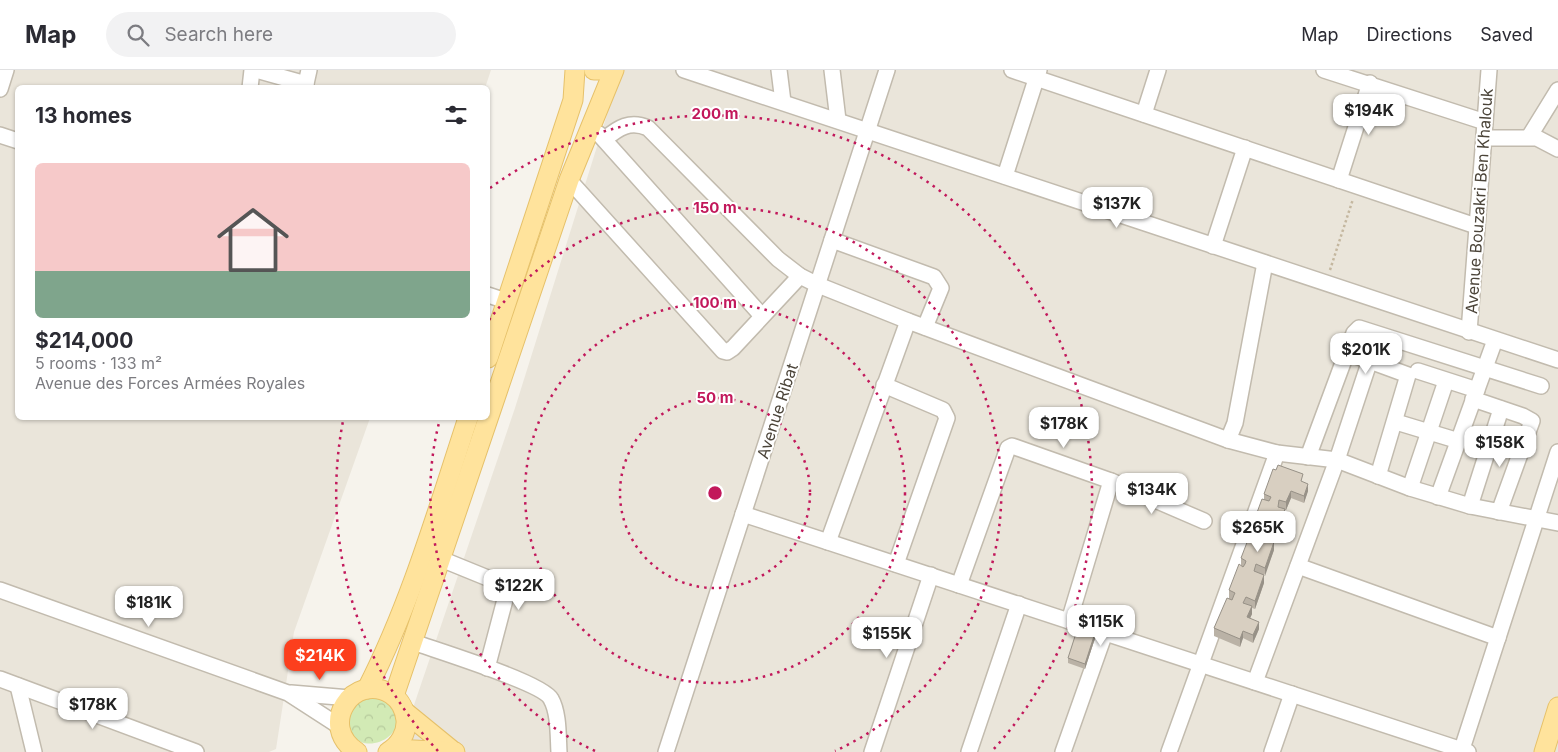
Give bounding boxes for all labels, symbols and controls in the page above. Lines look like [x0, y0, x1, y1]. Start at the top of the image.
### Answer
search box [106, 12, 456, 57]
text: Map [25, 20, 76, 49]
icon: search [124, 21, 152, 49]
text: Search here [164, 23, 273, 46]
text: Map [1301, 24, 1339, 45]
text: Directions [1367, 24, 1452, 45]
text: Saved [1480, 24, 1533, 45]
street label: Avenue Bouzakri Ben Khalouk [1461, 87, 1497, 314]
pin: $194K [1334, 93, 1404, 136]
text: $194K [1344, 100, 1394, 120]
icon: filters [442, 101, 470, 129]
text: 13 homes [35, 103, 132, 128]
text: 200 m [692, 104, 738, 123]
pin: $137K [1082, 186, 1152, 229]
text: $137K [1093, 193, 1141, 213]
icon: home [208, 195, 298, 285]
text: 150 m [693, 198, 737, 217]
text: 100 m [693, 293, 737, 312]
text: $214,000 [35, 328, 133, 353]
pin: $201K [1331, 332, 1401, 375]
text: $201K [1341, 339, 1391, 359]
text: 5 rooms · 133 m² [35, 353, 162, 373]
street label: Avenue Ribat [752, 361, 802, 461]
text: Avenue des Forces Armées Royales [35, 373, 305, 393]
text: 50 m [697, 388, 733, 407]
pin: $178K [1029, 406, 1099, 449]
text: $178K [1040, 413, 1088, 433]
pin: $158K [1465, 426, 1535, 468]
text: $158K [1475, 432, 1525, 452]
pin: $134K [1117, 472, 1187, 515]
text: $134K [1127, 479, 1177, 499]
centre of rings [706, 484, 724, 502]
pin: $265K [1223, 510, 1293, 553]
text: $265K [1232, 517, 1284, 537]
pin: $122K [484, 568, 554, 611]
text: $122K [494, 575, 544, 595]
pin: $181K [114, 586, 184, 628]
text: $181K [126, 592, 172, 612]
pin: $115K [1066, 604, 1136, 647]
text: $115K [1078, 611, 1124, 631]
pin: $155K [852, 616, 922, 659]
text: $155K [862, 623, 912, 643]
pin: $214K [285, 638, 355, 681]
text: $214K [295, 645, 345, 665]
pin: $178K [58, 688, 128, 730]
text: $178K [69, 694, 117, 714]

